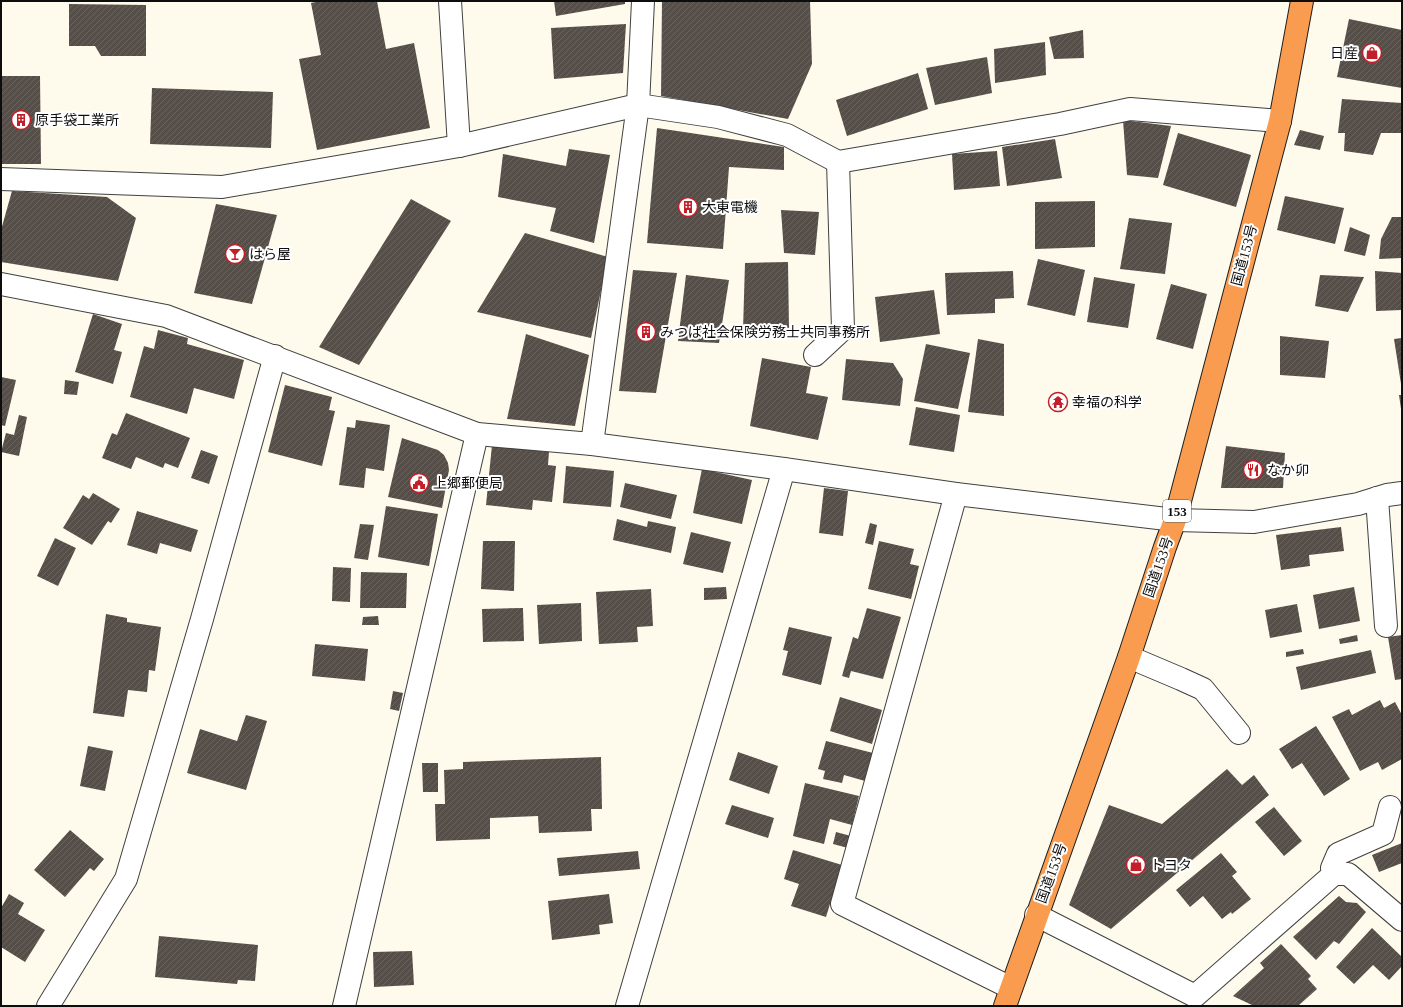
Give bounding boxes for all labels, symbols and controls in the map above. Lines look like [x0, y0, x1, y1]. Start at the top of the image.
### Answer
shop icon: 日産 [1361, 42, 1383, 64]
place label: 日産 [1330, 46, 1358, 61]
building icon: 原手袋工業所 [10, 109, 32, 131]
place label: 原手袋工業所 [35, 112, 119, 128]
building icon: 大東電機 [677, 196, 699, 218]
place label: 大東電機 [702, 199, 758, 215]
street label: 国道153号 [1229, 223, 1260, 287]
bar icon: はら屋 [224, 243, 246, 265]
place label: はら屋 [249, 247, 291, 262]
building icon: みつば社会保険労務士共同事務所 [635, 321, 657, 343]
place label: みつば社会保険労務士共同事務所 [660, 325, 870, 340]
temple icon: 幸福の科学 [1047, 391, 1069, 413]
place label: 幸福の科学 [1072, 395, 1142, 410]
restaurant icon: なか卯 [1242, 459, 1264, 481]
place label: なか卯 [1267, 463, 1309, 478]
public building icon: 上郷郵便局 [408, 472, 430, 494]
place label: 上郷郵便局 [433, 476, 503, 491]
road number: 153 [1163, 500, 1191, 522]
street label: 国道153号 [1141, 535, 1176, 599]
street label: 国道153号 [1034, 841, 1069, 905]
shop icon: トヨタ [1125, 854, 1147, 876]
place label: トヨタ [1150, 858, 1192, 873]

